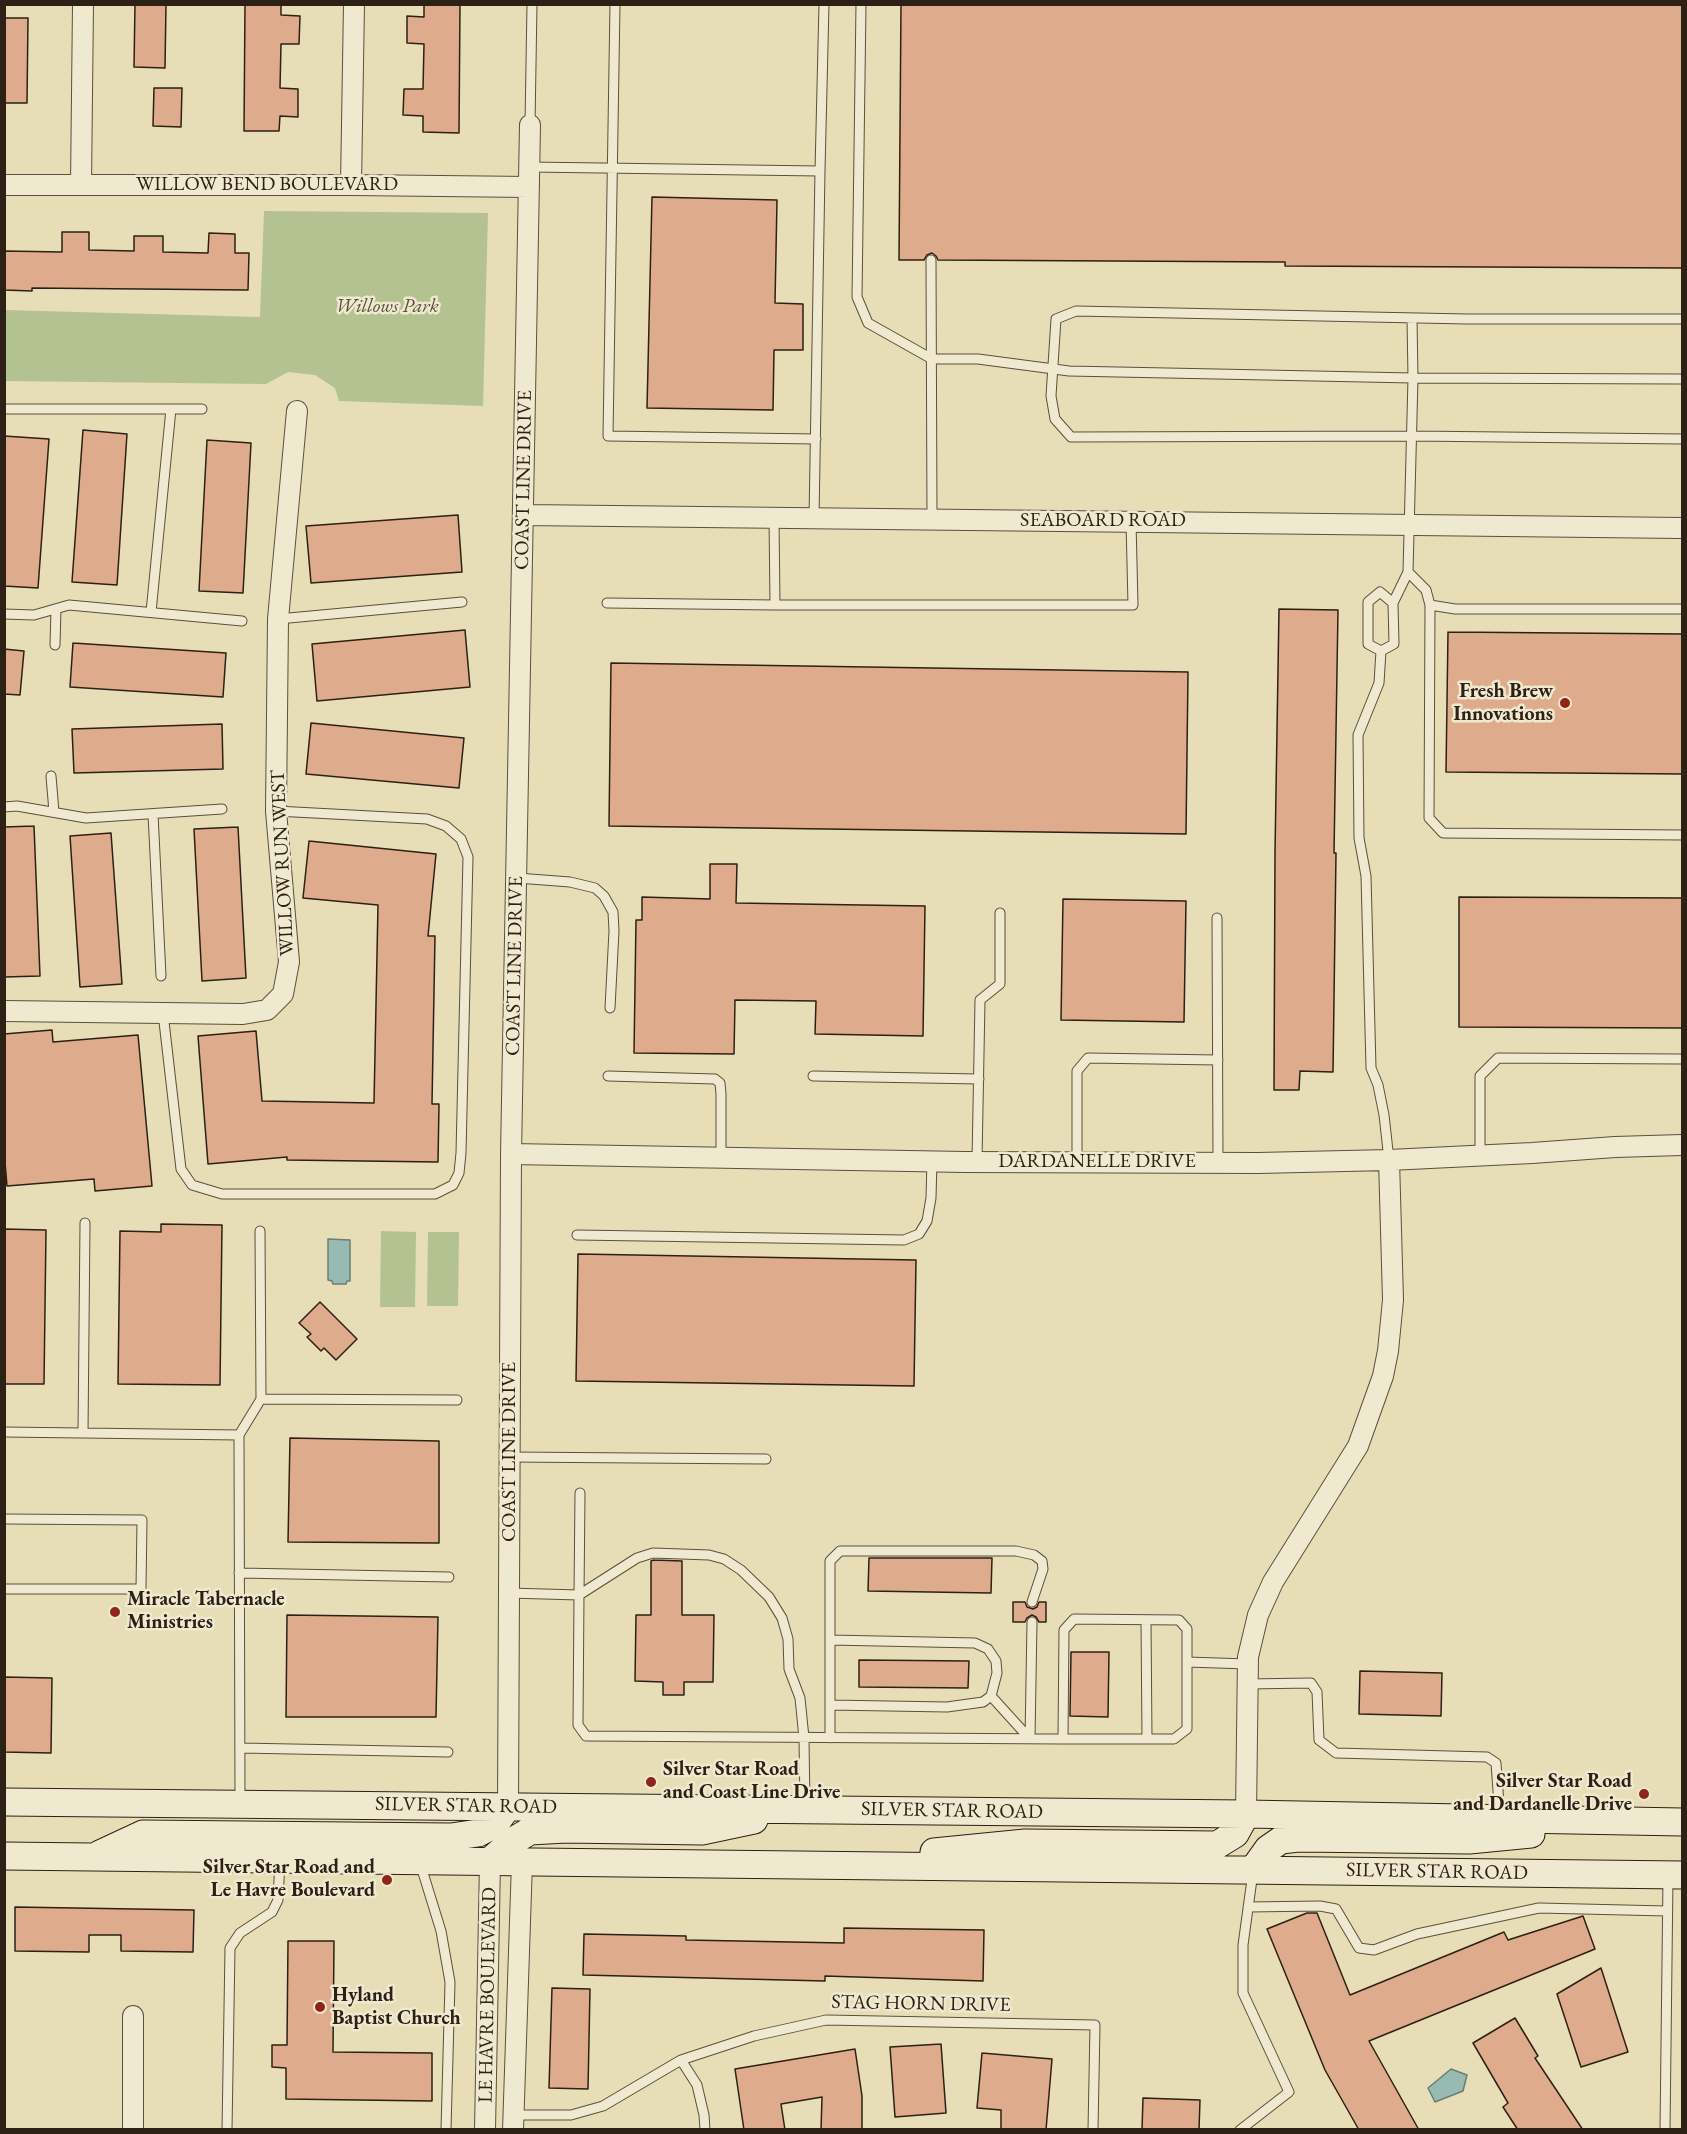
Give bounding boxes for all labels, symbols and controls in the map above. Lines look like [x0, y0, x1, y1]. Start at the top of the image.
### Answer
street label: WILLOW BEND BOULEVARD [136, 173, 398, 197]
park label: Willows Park [335, 295, 439, 319]
street label: COAST LINE DRIVE [510, 390, 538, 570]
street label: SEABOARD ROAD [1020, 509, 1186, 533]
place label: Fresh Brew Innovations [1453, 680, 1553, 727]
marker: Fresh Brew Innovations [1558, 696, 1572, 710]
street label: WILLOW RUN WEST [266, 769, 300, 957]
street label: COAST LINE DRIVE [501, 876, 529, 1056]
street label: DARDANELLE DRIVE [998, 1150, 1196, 1174]
street label: COAST LINE DRIVE [498, 1362, 522, 1542]
place label: Miracle Tabernacle Ministries [127, 1588, 285, 1635]
marker: Miracle Tabernacle Ministries [108, 1605, 122, 1619]
place label: Silver Star Road and Coast Line Drive [663, 1758, 840, 1805]
place label: Silver Star Road and Dardanelle Drive [1453, 1770, 1632, 1817]
marker: Silver Star Road and Coast Line Drive [644, 1775, 658, 1789]
marker: Silver Star Road and Dardanelle Drive [1637, 1787, 1651, 1801]
street label: SILVER STAR ROAD [375, 1792, 557, 1820]
street label: SILVER STAR ROAD [861, 1797, 1043, 1825]
place label: Silver Star Road and Le Havre Boulevard [203, 1856, 375, 1903]
street label: SILVER STAR ROAD [1346, 1858, 1528, 1886]
marker: Silver Star Road and Le Havre Boulevard [380, 1873, 394, 1887]
street label: LE HAVRE BOULEVARD [474, 1887, 502, 2103]
place label: Hyland Baptist Church [332, 1984, 461, 2031]
street label: STAG HORN DRIVE [831, 1990, 1011, 2018]
marker: Hyland Baptist Church [313, 2000, 327, 2014]

